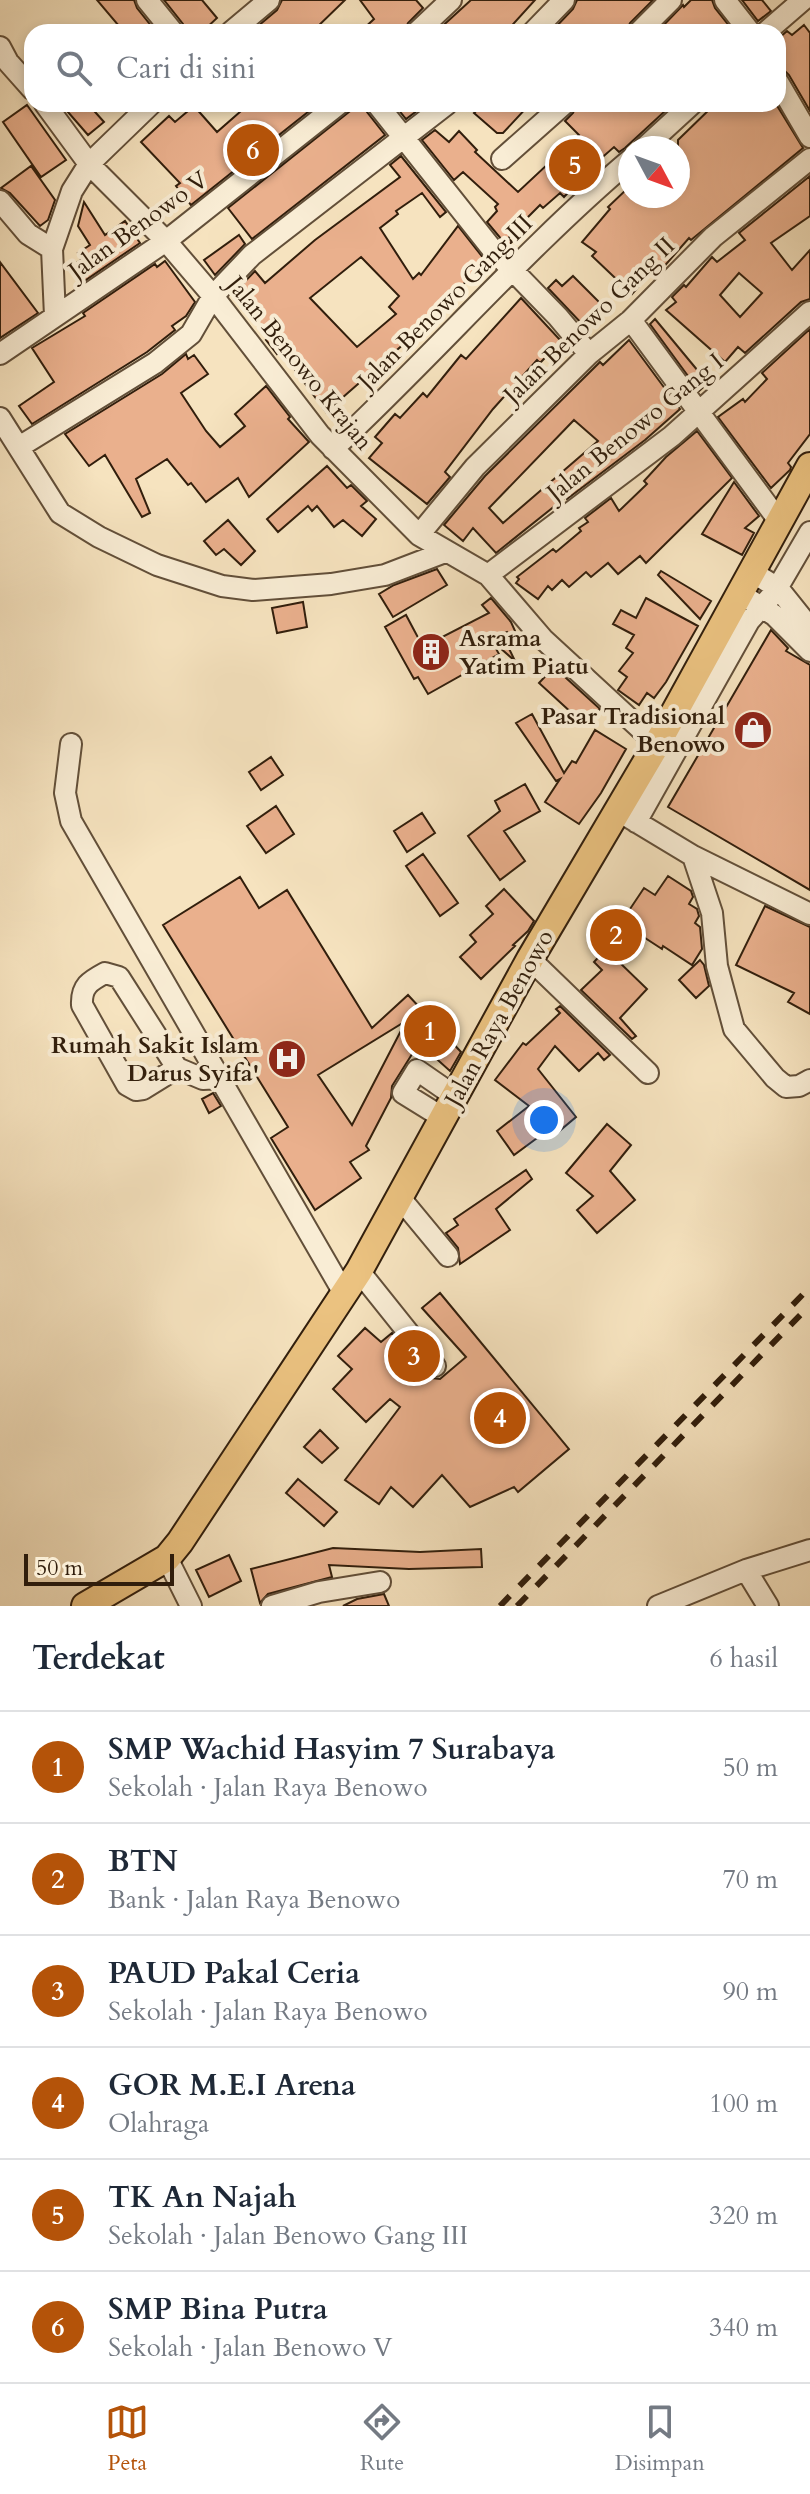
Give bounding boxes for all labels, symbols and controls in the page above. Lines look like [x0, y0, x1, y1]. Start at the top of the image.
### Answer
search box [24, 24, 786, 112]
icon: search [52, 46, 96, 90]
text: Cari di sini [116, 48, 256, 89]
pin: 6 [227, 120, 279, 180]
pin: 5 [549, 135, 601, 195]
north arrow [618, 136, 690, 208]
street label: Jalan Benowo V [59, 163, 215, 289]
street label: Jalan Benowo Gang III [348, 208, 540, 399]
street label: Jalan Benowo Gang II [494, 230, 682, 413]
street label: Jalan Benowo Krajan [217, 267, 380, 458]
street label: Jalan Benowo Gang I [538, 346, 731, 511]
place label: Asrama Yatim Piatu [459, 622, 589, 683]
building icon: Asrama Yatim Piatu [410, 631, 452, 673]
place label: Pasar Tradisional Benowo [541, 700, 725, 761]
shop icon: Pasar Tradisional Benowo [732, 709, 774, 751]
pin: 2 [590, 905, 642, 965]
street label: Jalan Raya Benowo [436, 924, 562, 1115]
pin: 1 [404, 1001, 456, 1061]
place label: Rumah Sakit Islam Darus Syifa' [51, 1029, 260, 1090]
hospital icon: Rumah Sakit Islam Darus Syifa' [266, 1038, 308, 1080]
your location [524, 1100, 564, 1140]
pin: 3 [388, 1326, 440, 1386]
pin: 4 [474, 1388, 526, 1448]
scale bar [24, 1550, 174, 1586]
text: 50 m [36, 1553, 83, 1583]
text: Terdekat [32, 1635, 165, 1681]
text: 6 hasil [710, 1641, 778, 1676]
text: SMP Wachid Hasyim 7 Surabaya [108, 1729, 555, 1770]
text: 1 [51, 1750, 65, 1785]
text: 50 m [722, 1750, 778, 1785]
text: Sekolah · Jalan Raya Benowo [108, 1770, 428, 1805]
text: BTN [108, 1841, 178, 1882]
text: 2 [51, 1862, 65, 1897]
text: 70 m [722, 1862, 778, 1897]
text: Bank · Jalan Raya Benowo [108, 1882, 400, 1917]
text: PAUD Pakal Ceria [108, 1953, 360, 1994]
text: 3 [51, 1974, 65, 2009]
text: 90 m [722, 1974, 778, 2009]
text: Sekolah · Jalan Raya Benowo [108, 1994, 428, 2029]
text: GOR M.E.I Arena [108, 2065, 356, 2106]
text: 4 [51, 2086, 65, 2121]
text: 100 m [709, 2086, 778, 2121]
text: Olahraga [108, 2106, 209, 2141]
text: TK An Najah [108, 2177, 296, 2218]
text: 5 [51, 2198, 65, 2233]
text: 320 m [709, 2198, 778, 2233]
text: Sekolah · Jalan Benowo Gang III [108, 2218, 468, 2253]
text: SMP Bina Putra [108, 2289, 328, 2330]
text: 6 [51, 2310, 65, 2345]
text: 340 m [709, 2310, 778, 2345]
text: Sekolah · Jalan Benowo V [108, 2330, 392, 2365]
tab: Peta [105, 2400, 149, 2478]
tab: Rute [360, 2400, 404, 2478]
tab: Disimpan [615, 2400, 705, 2478]

